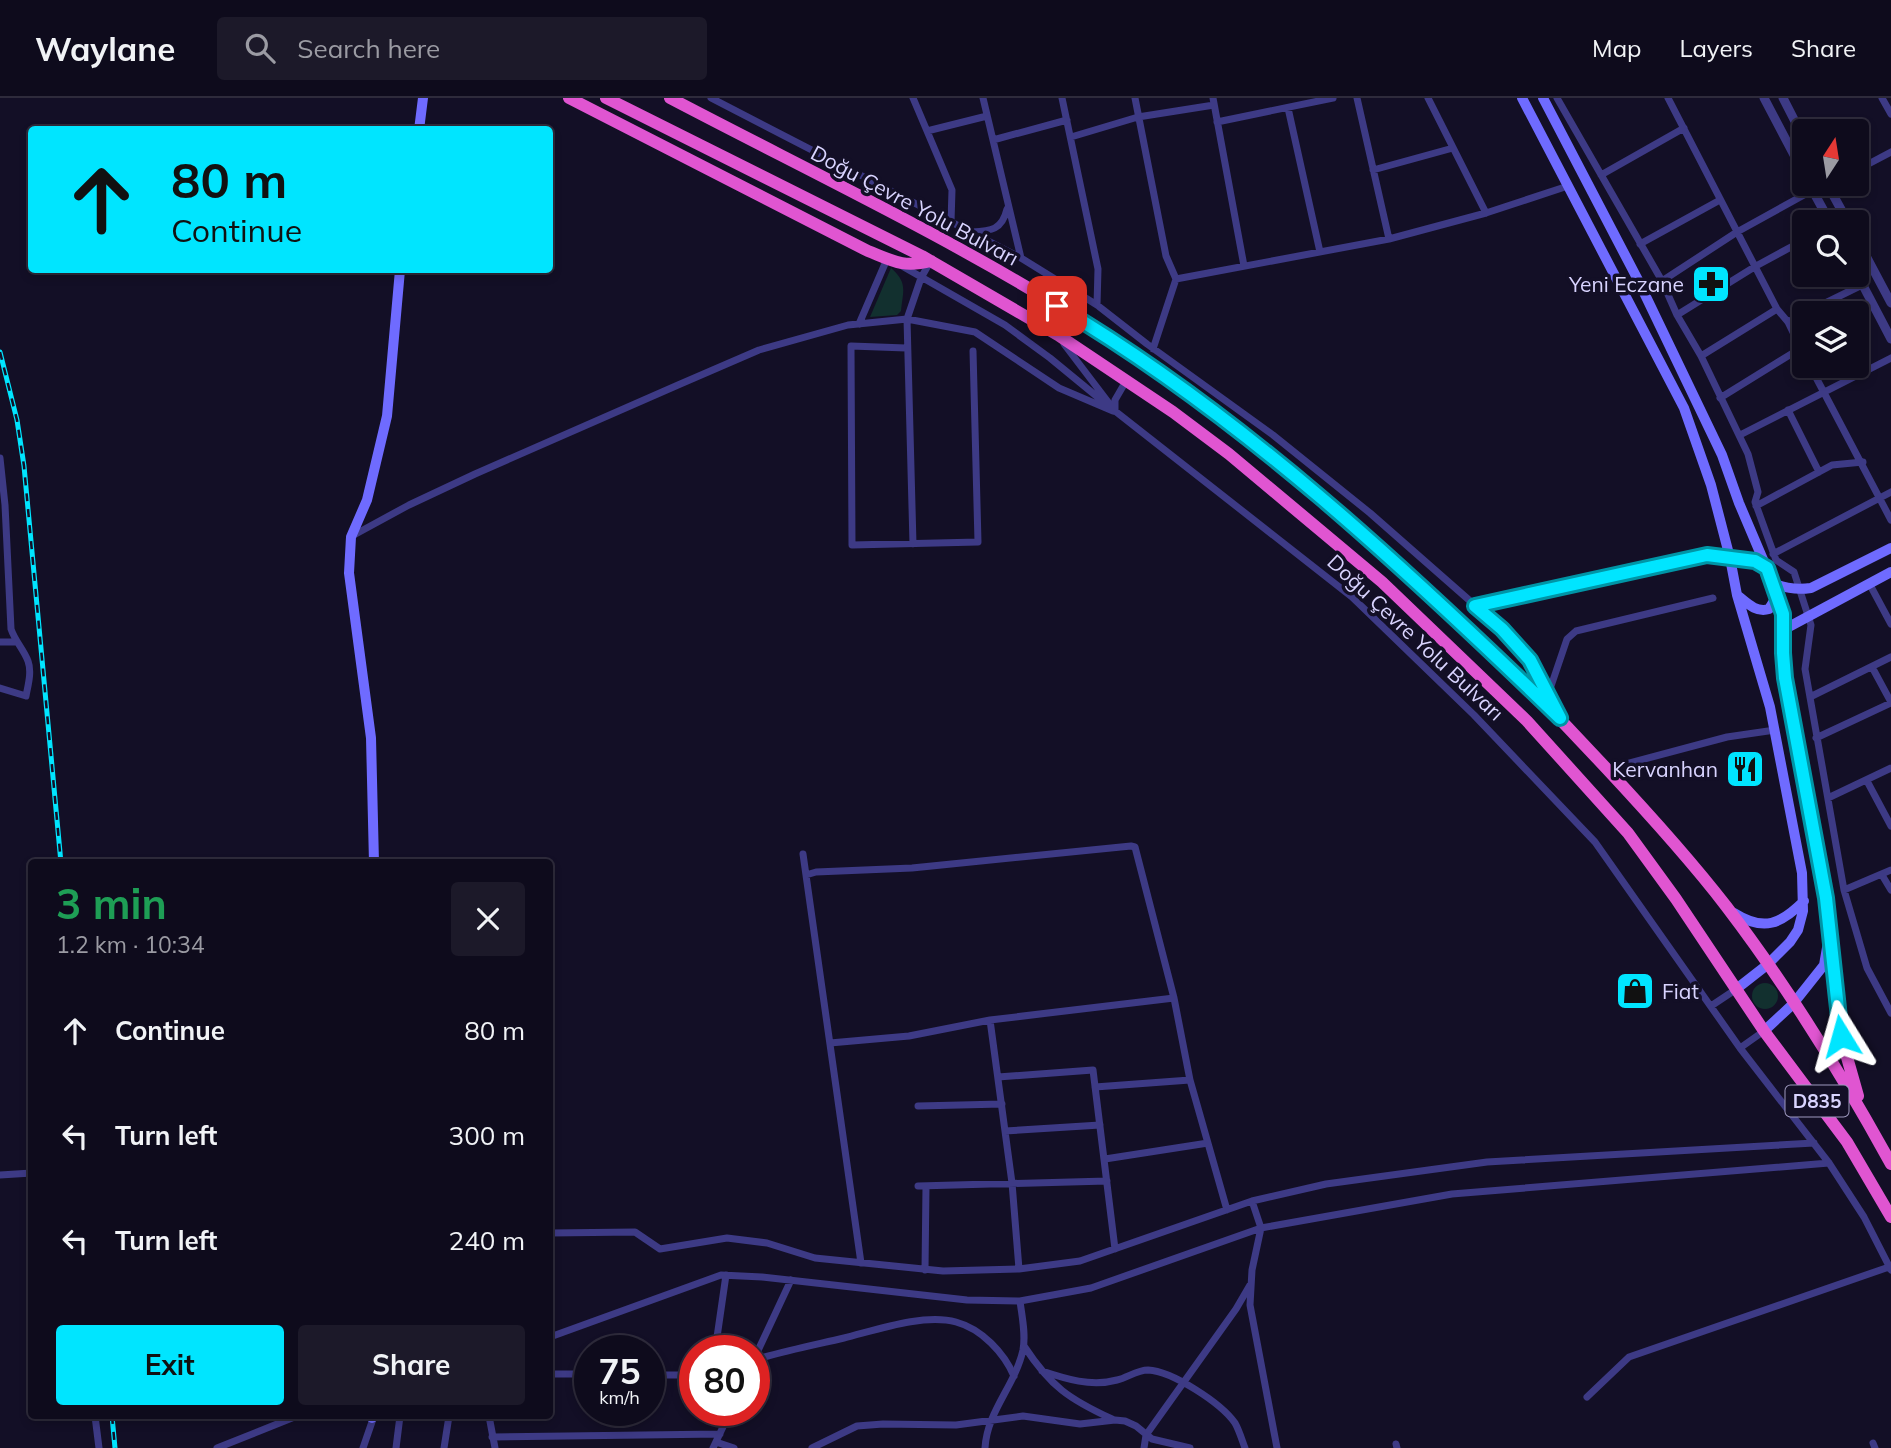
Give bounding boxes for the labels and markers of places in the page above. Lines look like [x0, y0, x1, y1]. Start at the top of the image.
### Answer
pharmacy icon: Yeni Eczane [1690, 263, 1732, 305]
place label: Yeni Eczane [1568, 271, 1684, 297]
pin [1027, 276, 1087, 336]
restaurant icon: Kervanhan [1724, 748, 1766, 790]
place label: Kervanhan [1612, 756, 1718, 782]
shop icon: Fiat [1614, 970, 1656, 1012]
place label: Fiat [1662, 978, 1699, 1004]

